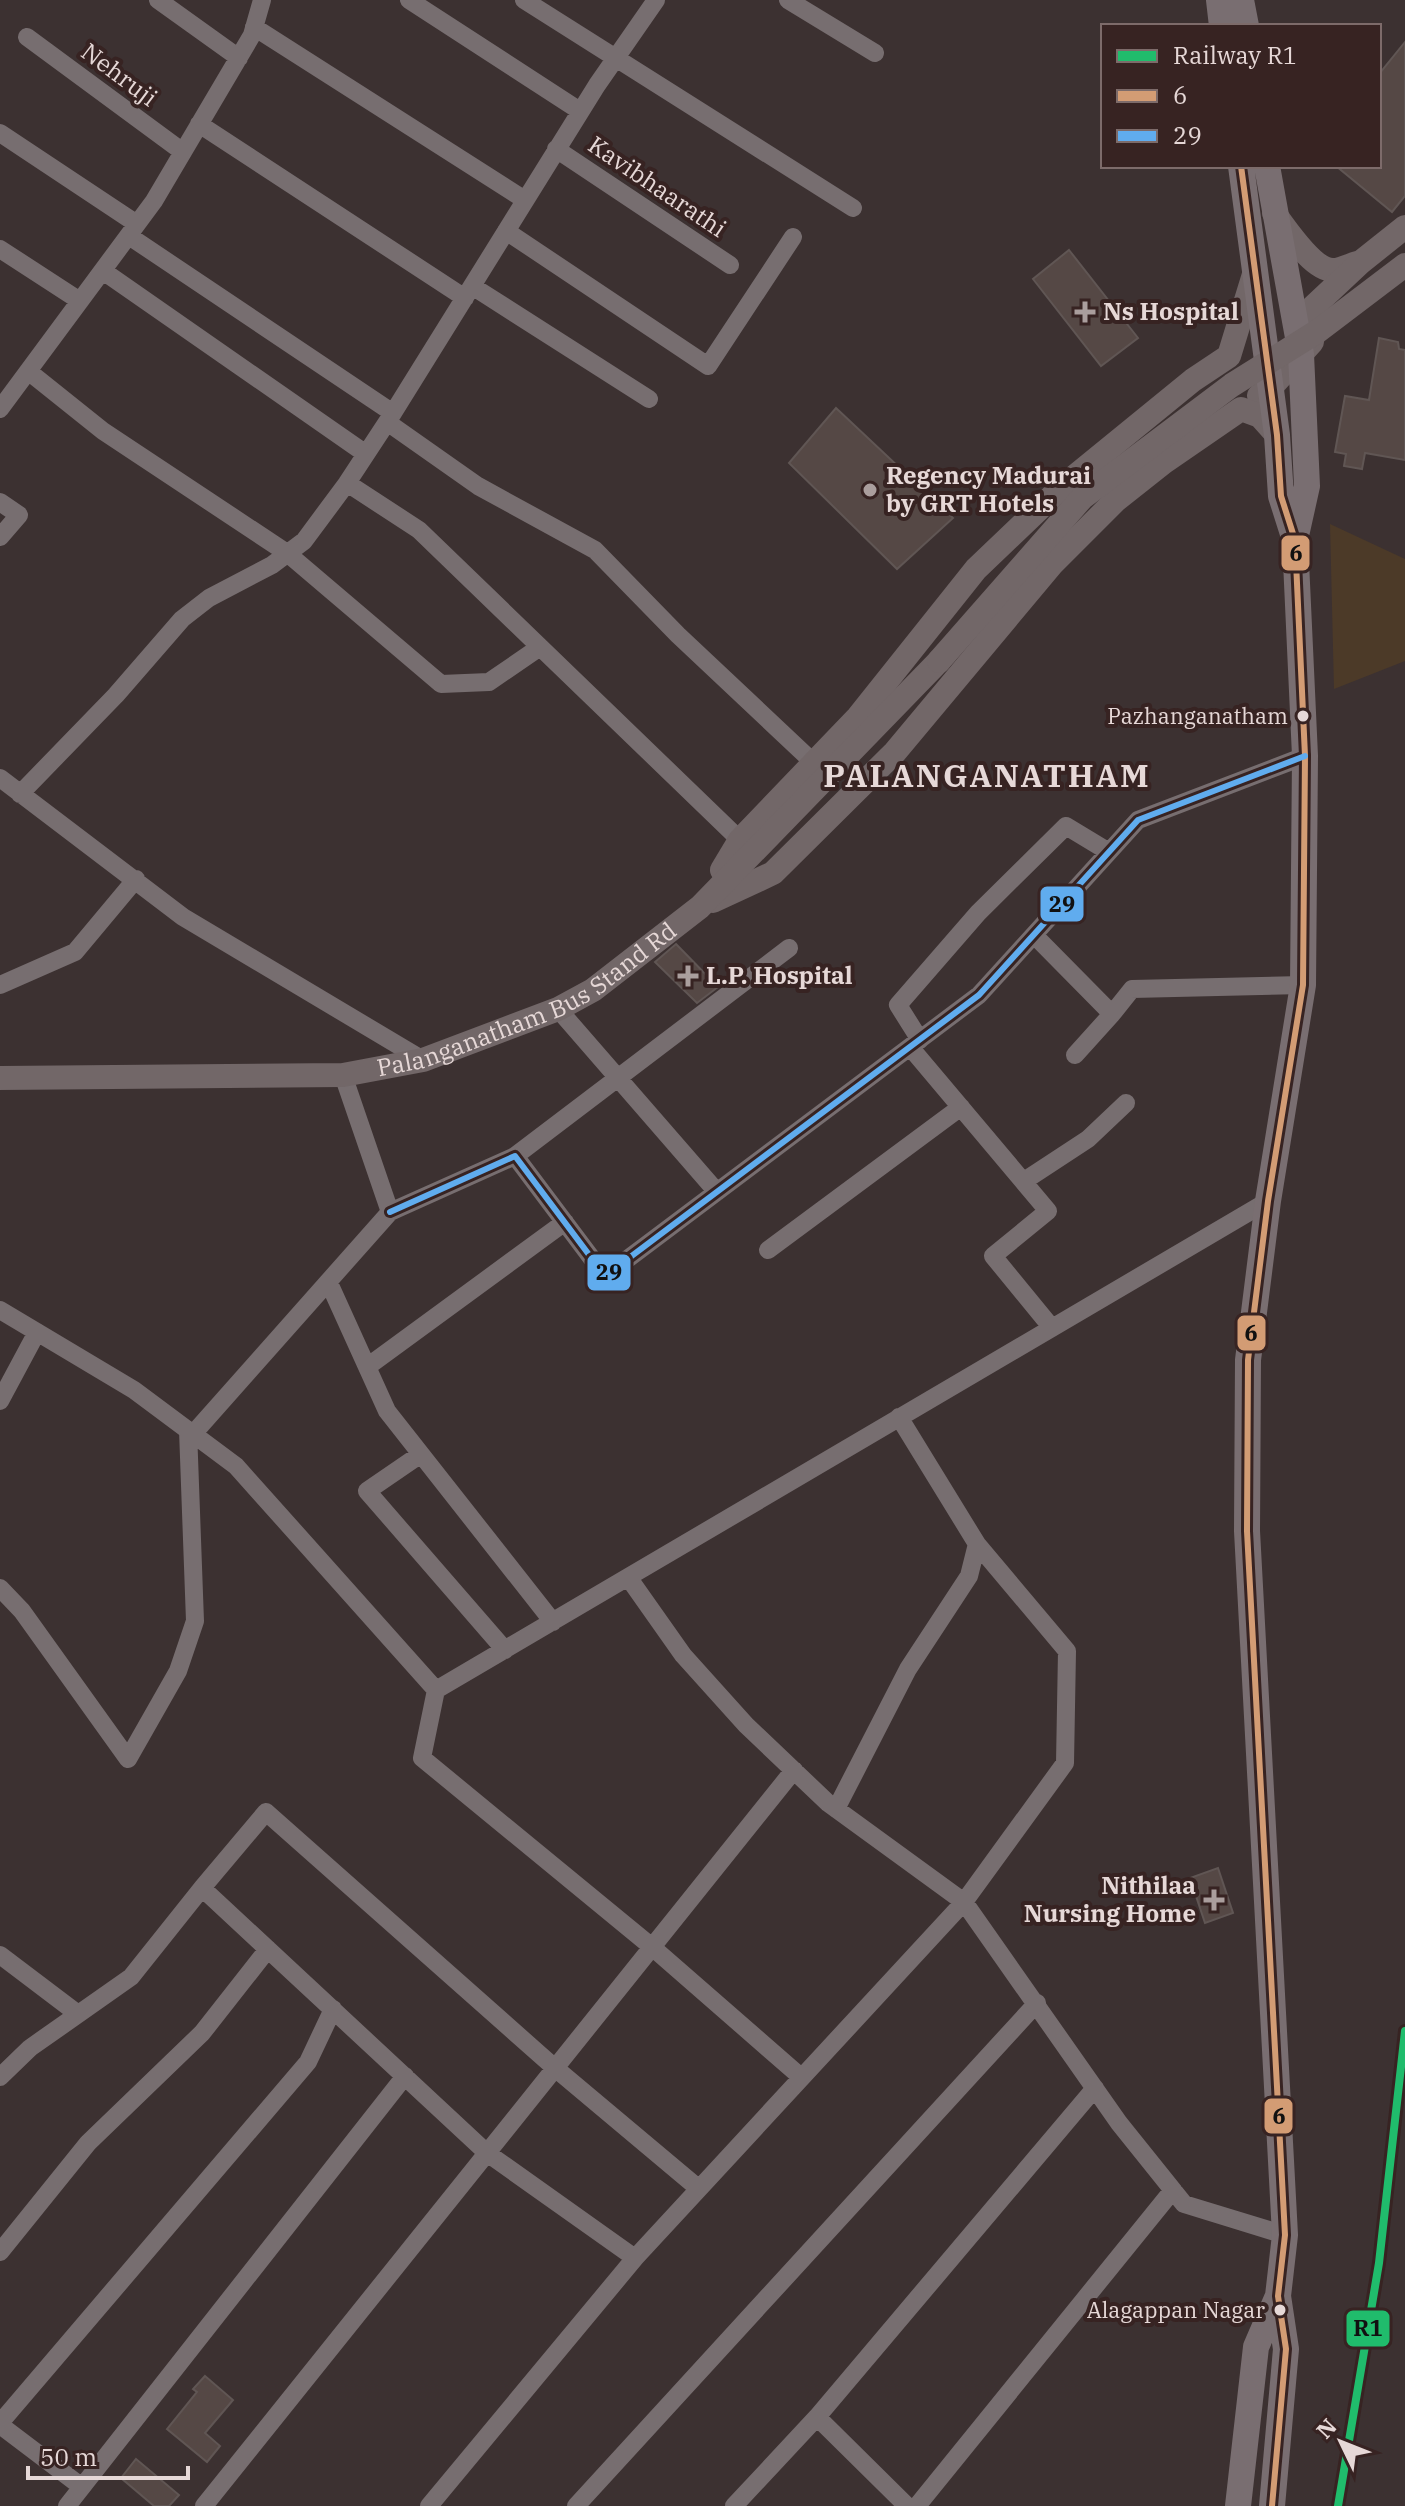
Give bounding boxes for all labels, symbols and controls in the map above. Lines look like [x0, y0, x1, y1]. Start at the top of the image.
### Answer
legend [1101, 24, 1381, 168]
street label: Nehruji [75, 35, 164, 113]
text: Railway R1 [1173, 39, 1297, 71]
text: 6 [1173, 79, 1187, 111]
text: 29 [1173, 119, 1202, 151]
street label: Kavibhaarathi [582, 128, 733, 244]
place label: Ns Hospital [1103, 295, 1239, 327]
marker: Ns Hospital [1074, 301, 1096, 323]
place label: Regency Madurai by GRT Hotels [886, 459, 1091, 519]
marker: Regency Madurai by GRT Hotels [861, 481, 879, 499]
line badge: 6 [1280, 534, 1311, 572]
text: 6 [1289, 538, 1303, 567]
place label: Pazhanganatham [1107, 701, 1288, 730]
marker: Pazhanganatham [1295, 708, 1311, 724]
district label: PALANGANATHAM [823, 754, 1151, 796]
line badge: 29 [1039, 885, 1085, 923]
text: 29 [1049, 889, 1075, 918]
street label: Palanganatham Bus Stand Rd [374, 914, 683, 1083]
place label: L.P. Hospital [706, 959, 853, 991]
marker: L.P. Hospital [677, 965, 699, 987]
line badge: 29 [586, 1253, 632, 1292]
text: 29 [596, 1257, 622, 1286]
line badge: 6 [1236, 1314, 1267, 1352]
text: 6 [1244, 1318, 1258, 1347]
place label: Nithilaa Nursing Home [1024, 1869, 1196, 1929]
marker: Nithilaa Nursing Home [1203, 1889, 1225, 1911]
line badge: 6 [1263, 2097, 1294, 2135]
text: 6 [1272, 2101, 1286, 2130]
place label: Alagappan Nagar [1087, 2295, 1265, 2324]
marker: Alagappan Nagar [1272, 2302, 1288, 2318]
line badge: R1 [1345, 2309, 1391, 2348]
text: R1 [1353, 2313, 1383, 2342]
north arrow [1301, 2402, 1381, 2482]
text: N [1309, 2412, 1343, 2444]
scale bar [28, 2430, 188, 2480]
text: 50 m [40, 2441, 97, 2473]

